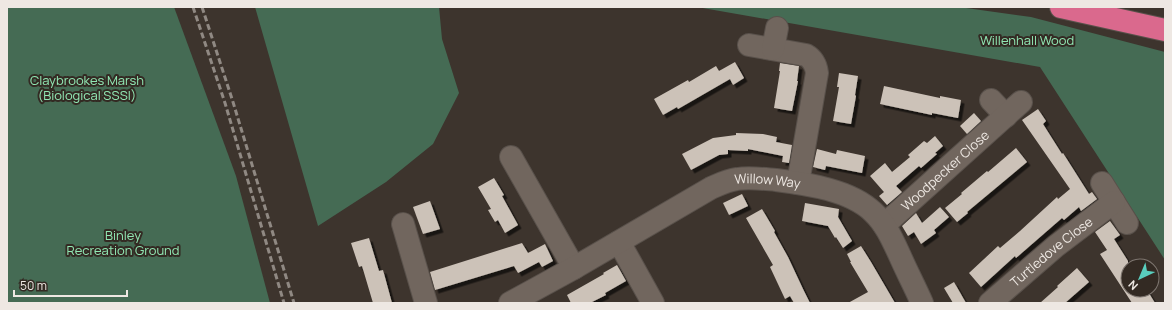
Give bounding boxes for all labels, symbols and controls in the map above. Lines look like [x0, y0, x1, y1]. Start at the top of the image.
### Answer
park label: Willenhall Wood [980, 31, 1074, 49]
park label: Claybrookes Marsh (Biological SSSI) [30, 71, 144, 104]
street label: Woodpecker Close [897, 126, 993, 215]
street label: Willow Way [734, 169, 802, 192]
street label: Turtledove Close [1006, 212, 1096, 291]
park label: Binley Recreation Ground [66, 226, 180, 259]
north arrow [1120, 258, 1160, 298]
scale bar [14, 272, 127, 298]
text: 50 m [20, 277, 47, 294]
text: N [1125, 277, 1141, 294]

